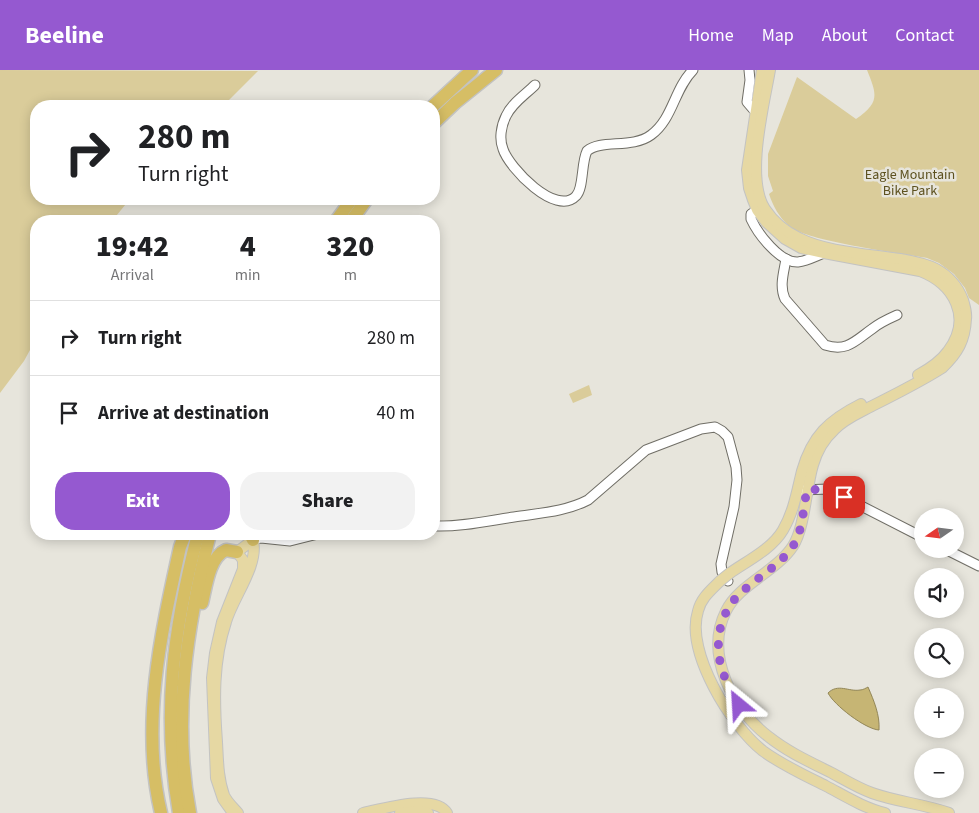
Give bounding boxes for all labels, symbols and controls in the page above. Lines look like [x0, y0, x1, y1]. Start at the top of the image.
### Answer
text: Beeline [25, 18, 104, 53]
text: Home [688, 23, 734, 48]
text: Map [762, 23, 794, 48]
text: About [822, 23, 867, 48]
text: Contact [895, 23, 954, 48]
text: 280 m [138, 112, 230, 162]
icon: right [55, 120, 120, 185]
text: Turn right [138, 158, 228, 190]
park label: Eagle Mountain Bike Park [865, 165, 955, 201]
text: 19:42 [96, 225, 169, 268]
text: 4 [240, 225, 256, 268]
text: 320 [326, 225, 374, 268]
text: Arrival [111, 264, 154, 286]
text: min [235, 264, 261, 286]
text: m [344, 264, 357, 286]
icon: right [55, 324, 83, 352]
text: Turn right [98, 325, 182, 352]
text: 280 m [367, 325, 415, 352]
icon: arrive [55, 399, 83, 427]
text: Arrive at destination [98, 400, 269, 427]
text: 40 m [377, 400, 415, 427]
button: Exit [55, 472, 230, 530]
button: Share [240, 472, 415, 530]
pin [823, 476, 865, 518]
icon: arrive [830, 483, 858, 511]
north arrow [914, 508, 964, 558]
map controls [914, 508, 964, 798]
button: sound [914, 568, 964, 618]
button: search [914, 628, 964, 678]
position arrow [712, 678, 764, 730]
button: + [914, 688, 964, 738]
button: − [914, 748, 964, 798]

